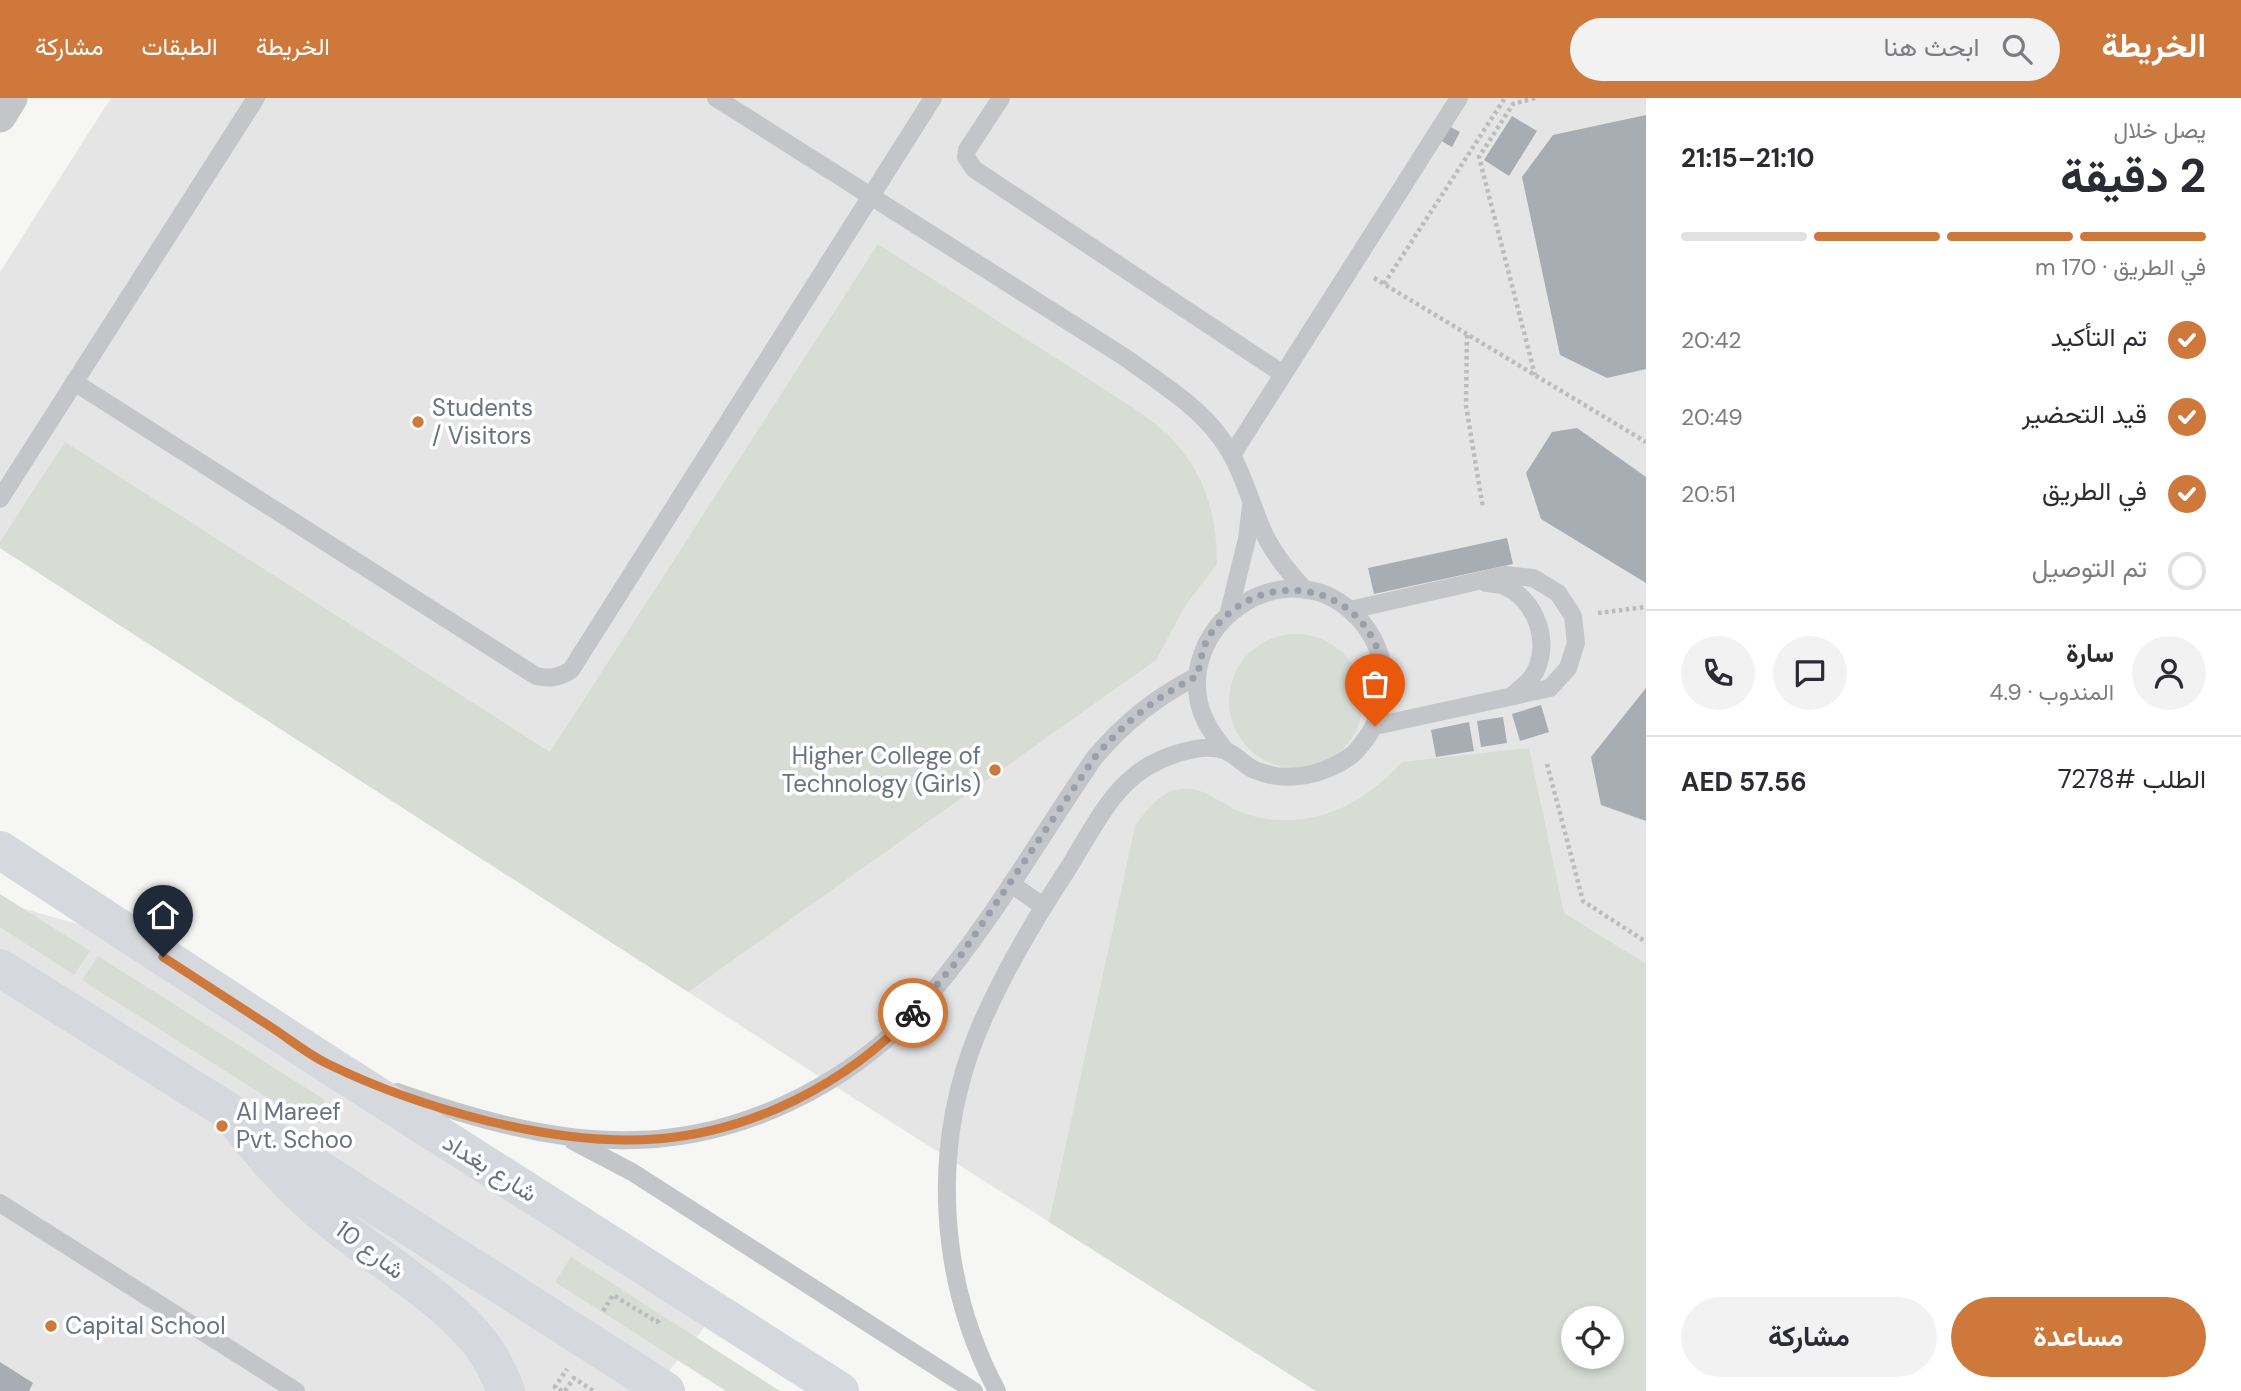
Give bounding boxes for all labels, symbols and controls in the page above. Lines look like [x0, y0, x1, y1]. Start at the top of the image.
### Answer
search box [1570, 18, 2060, 81]
text: الخريطة [2102, 24, 2206, 67]
text: ابحث هنا [1883, 30, 1980, 64]
icon: search [1998, 30, 2036, 68]
text: مشاركة [35, 31, 103, 62]
text: الطبقات [141, 31, 218, 62]
text: الخريطة [256, 31, 330, 62]
text: يصل خلال [2114, 115, 2206, 145]
text: 21:10–21:15 [1681, 141, 1815, 175]
text: 2 دقيقة [2060, 146, 2206, 206]
text: في الطريق · 170 m [2035, 252, 2206, 282]
text: تم التأكيد [2051, 320, 2147, 354]
icon: check [2168, 321, 2206, 359]
text: 20:42 [1681, 325, 1742, 355]
place label: Students / Visitors [432, 392, 533, 451]
text: قيد التحضير [2022, 397, 2147, 431]
icon: check [2168, 398, 2206, 436]
text: 20:49 [1681, 402, 1743, 432]
marker: Students / Visitors [410, 414, 426, 430]
text: في الطريق [2042, 474, 2147, 508]
icon: check [2168, 475, 2206, 513]
text: 20:51 [1681, 479, 1736, 509]
text: تم التوصيل [2032, 551, 2147, 585]
button: phone [1681, 636, 1755, 710]
button: chat [1773, 636, 1847, 710]
text: سارة [2066, 636, 2114, 670]
button: person [2132, 636, 2206, 710]
pin [1345, 654, 1405, 726]
icon: bag [1356, 665, 1394, 703]
text: المندوب · 4.9 [1989, 677, 2114, 707]
place label: Higher College of Technology (Girls) [782, 740, 981, 799]
marker: Higher College of Technology (Girls) [987, 762, 1003, 778]
text: الطلب #7278 [2058, 762, 2206, 796]
text: AED 57.56 [1681, 765, 1807, 799]
pin [133, 885, 193, 957]
icon: home [144, 896, 182, 934]
courier [878, 978, 948, 1048]
icon: bike [894, 994, 932, 1032]
place label: Al Mareef Pvt. Schoo [236, 1096, 353, 1155]
marker: Al Mareef Pvt. Schoo [214, 1118, 230, 1134]
street label: شارع بغداد [437, 1127, 543, 1209]
street label: شارع 10 [329, 1214, 411, 1286]
button: مشاركة [1681, 1297, 1937, 1377]
button: مساعدة [1951, 1297, 2206, 1377]
map controls [1561, 1306, 1624, 1369]
button: locate [1561, 1306, 1624, 1369]
place label: Capital School [65, 1310, 226, 1341]
marker: Capital School [43, 1318, 59, 1334]

